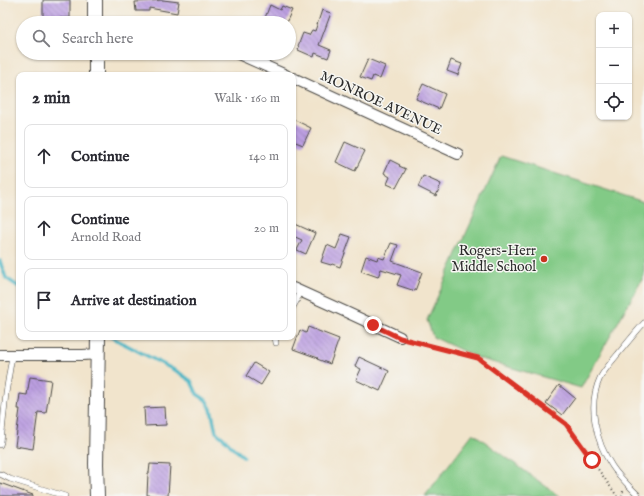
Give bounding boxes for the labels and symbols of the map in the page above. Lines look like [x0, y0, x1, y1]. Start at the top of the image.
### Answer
street label: MONROE AVENUE [317, 67, 445, 139]
place label: Rogers-Herr Middle School [452, 242, 536, 276]
marker: Rogers-Herr Middle School [539, 254, 549, 264]
route end [364, 316, 382, 334]
route start [583, 451, 601, 469]

